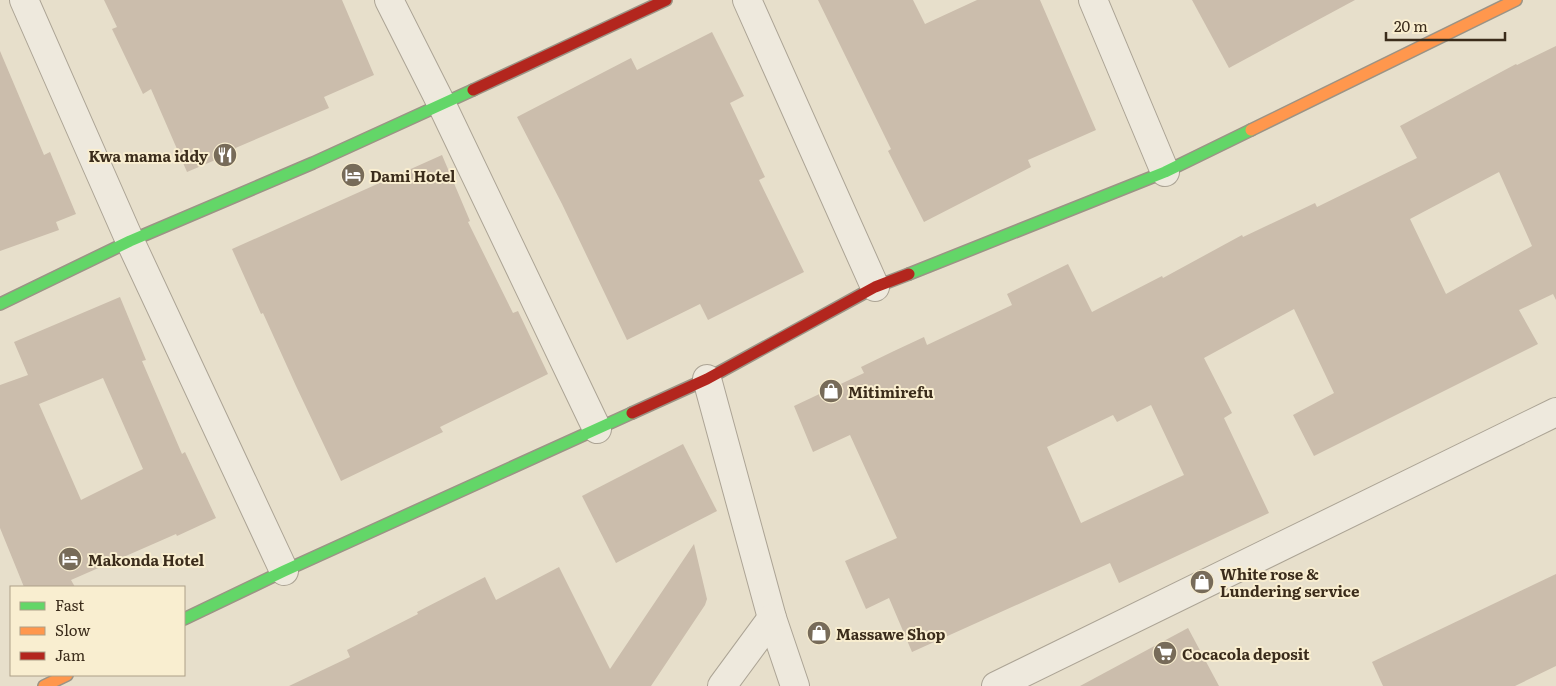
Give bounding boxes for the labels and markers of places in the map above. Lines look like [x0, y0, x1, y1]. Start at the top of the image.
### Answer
restaurant icon: Kwa mama iddy [212, 142, 238, 168]
place label: Kwa mama iddy [88, 144, 209, 167]
hotel icon: Dami Hotel [340, 162, 366, 188]
place label: Dami Hotel [370, 164, 456, 187]
shop icon: Mitimirefu [818, 378, 844, 404]
place label: Mitimirefu [848, 380, 933, 403]
hotel icon: Makonda Hotel [57, 546, 83, 572]
place label: Makonda Hotel [88, 548, 205, 571]
place label: White rose & Lundering service [1220, 562, 1360, 602]
shop icon: White rose & Lundering service [1189, 569, 1215, 595]
shop icon: Massawe Shop [806, 620, 832, 646]
place label: Massawe Shop [836, 622, 946, 645]
supermarket icon: Cocacola deposit [1152, 640, 1178, 666]
place label: Cocacola deposit [1182, 642, 1310, 665]

